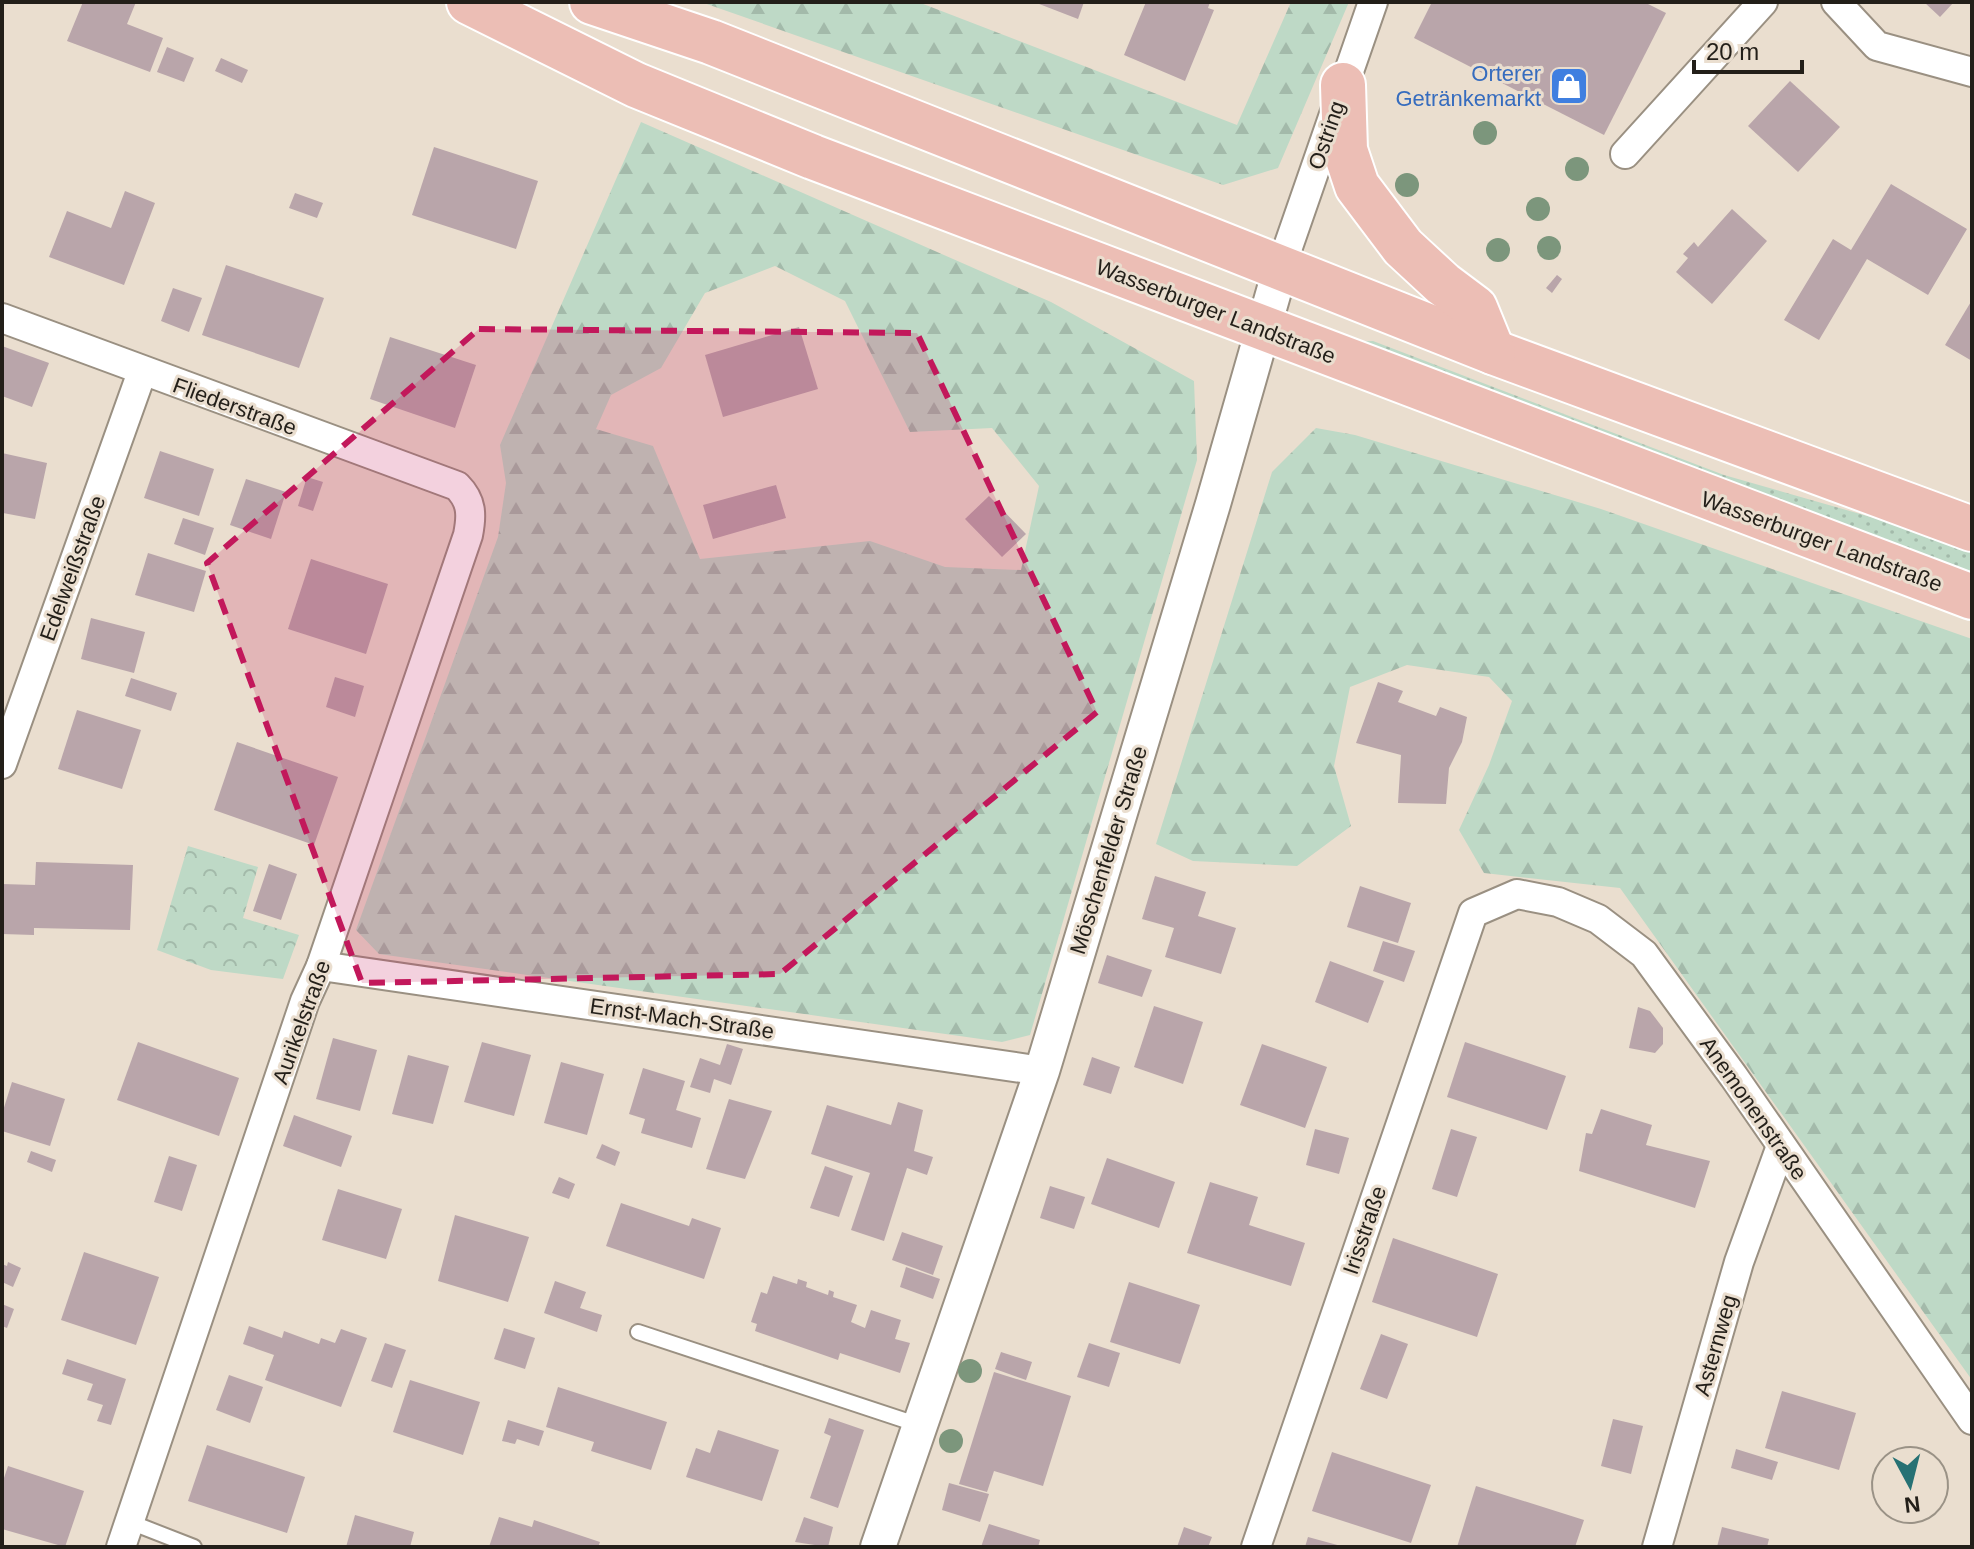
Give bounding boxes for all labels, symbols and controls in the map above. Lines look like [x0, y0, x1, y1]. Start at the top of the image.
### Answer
scale bar [1694, 24, 1802, 74]
text: 20 m [1706, 38, 1759, 65]
place label: Orterer Getränkemarkt [1396, 61, 1541, 111]
shop icon: Orterer Getränkemarkt [1548, 65, 1590, 107]
street label: Ostring [1303, 98, 1350, 173]
street label: Wasserburger Landstraße [1092, 254, 1339, 369]
street label: Fliederstraße [170, 373, 300, 440]
street label: Wasserburger Landstraße [1698, 486, 1946, 597]
street label: Edelweißstraße [35, 492, 110, 644]
street label: Möschenfelder Straße [1065, 743, 1152, 957]
street label: Aurikelstraße [268, 957, 335, 1087]
street label: Ernst-Mach-Straße [588, 993, 776, 1044]
street label: Anemonenstraße [1695, 1032, 1812, 1185]
street label: Irisstraße [1338, 1183, 1391, 1278]
street label: Asternweg [1689, 1292, 1742, 1399]
north arrow [1870, 1445, 1950, 1525]
text: N [1903, 1491, 1922, 1518]

